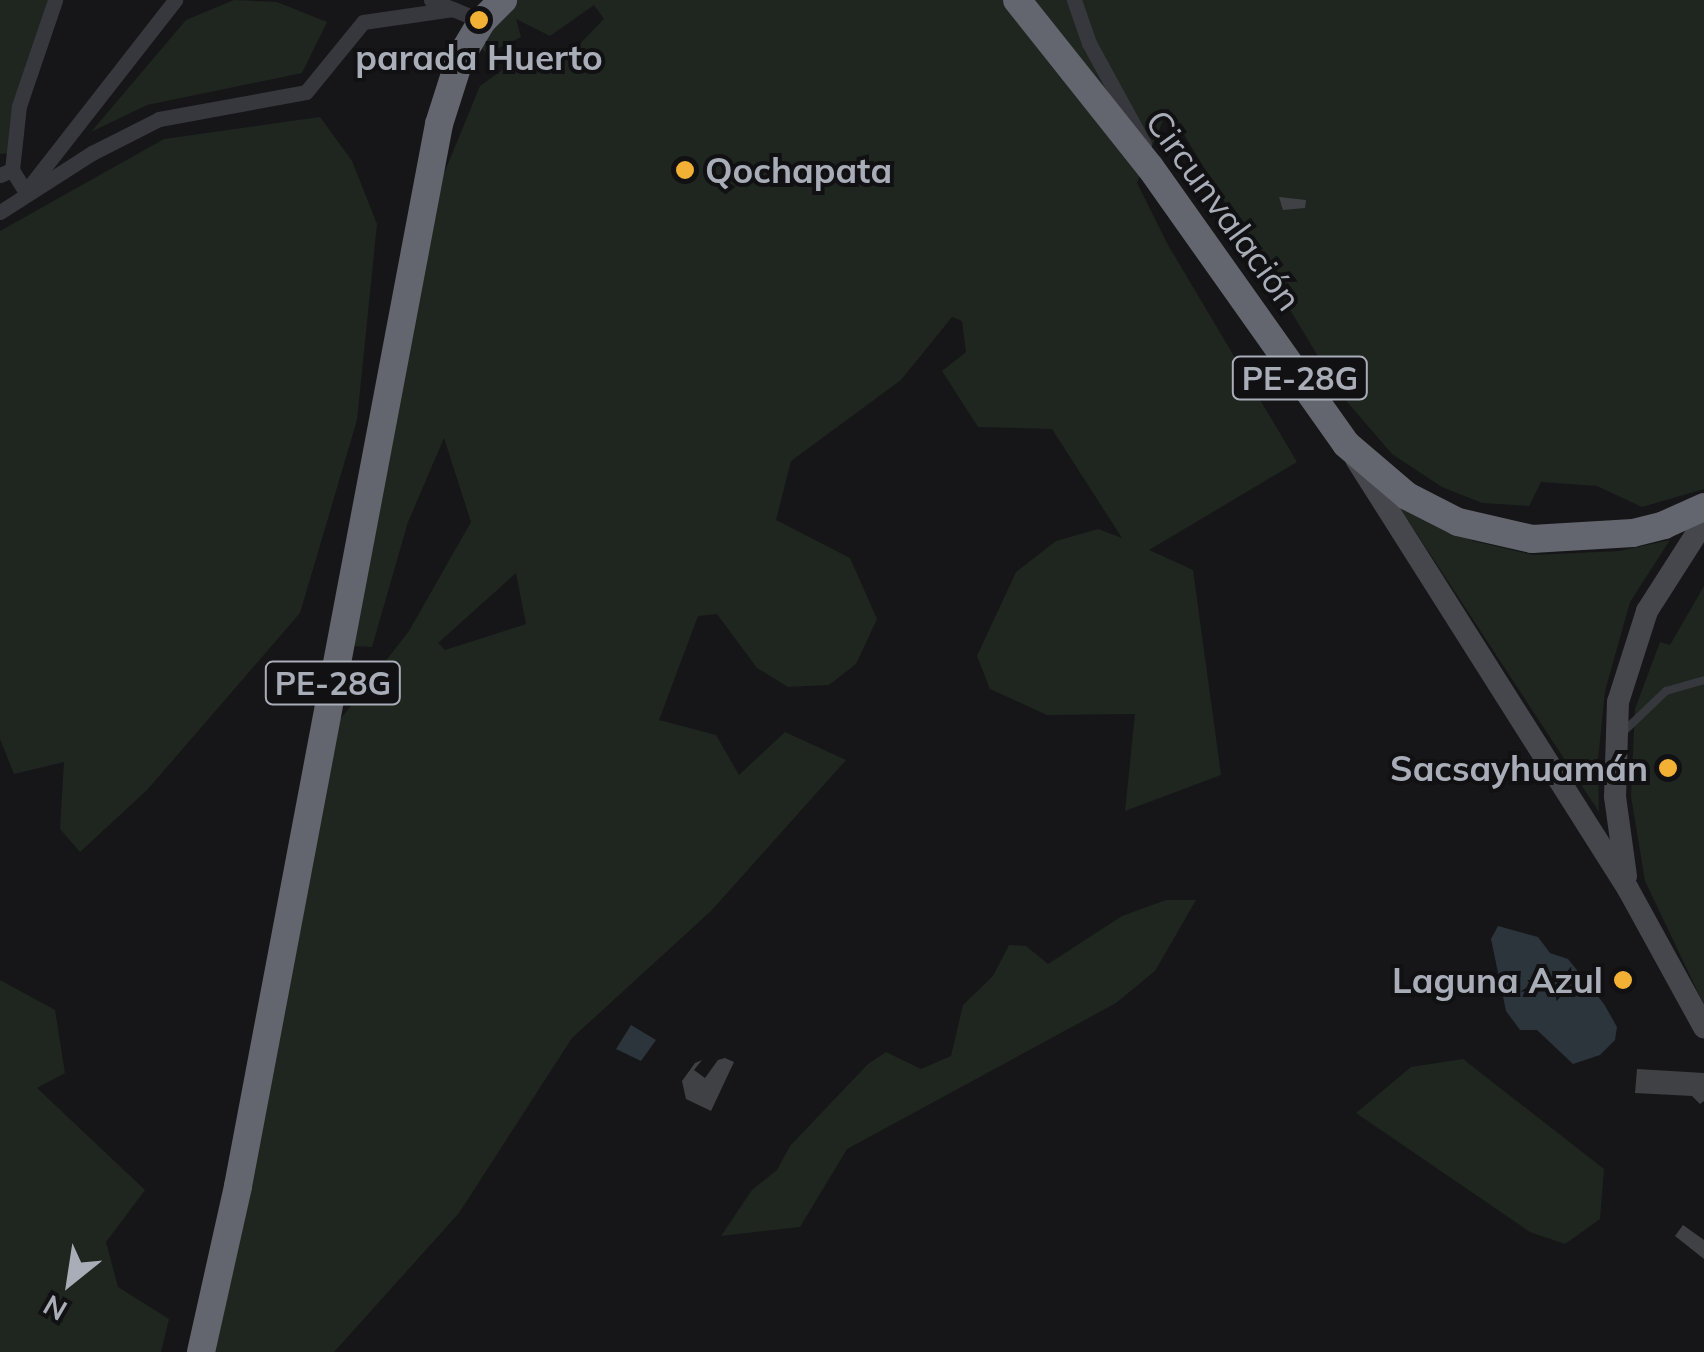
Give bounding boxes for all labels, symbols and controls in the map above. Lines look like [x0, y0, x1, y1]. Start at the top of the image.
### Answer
marker: parada Huerto [468, 9, 490, 31]
place label: parada Huerto [355, 36, 603, 78]
street label: Circunvalación [1137, 102, 1311, 318]
place label: Qochapata [705, 149, 892, 191]
marker: Qochapata [674, 159, 696, 181]
road number: PE-28G [1230, 351, 1370, 405]
road number: PE-28G [263, 656, 403, 710]
place label: Sacsayhuamán [1390, 747, 1648, 789]
marker: Sacsayhuamán [1657, 757, 1679, 779]
place label: Laguna Azul [1392, 959, 1603, 1001]
marker: Laguna Azul [1612, 969, 1634, 991]
north arrow [20, 1232, 120, 1332]
text: N [37, 1288, 73, 1329]

